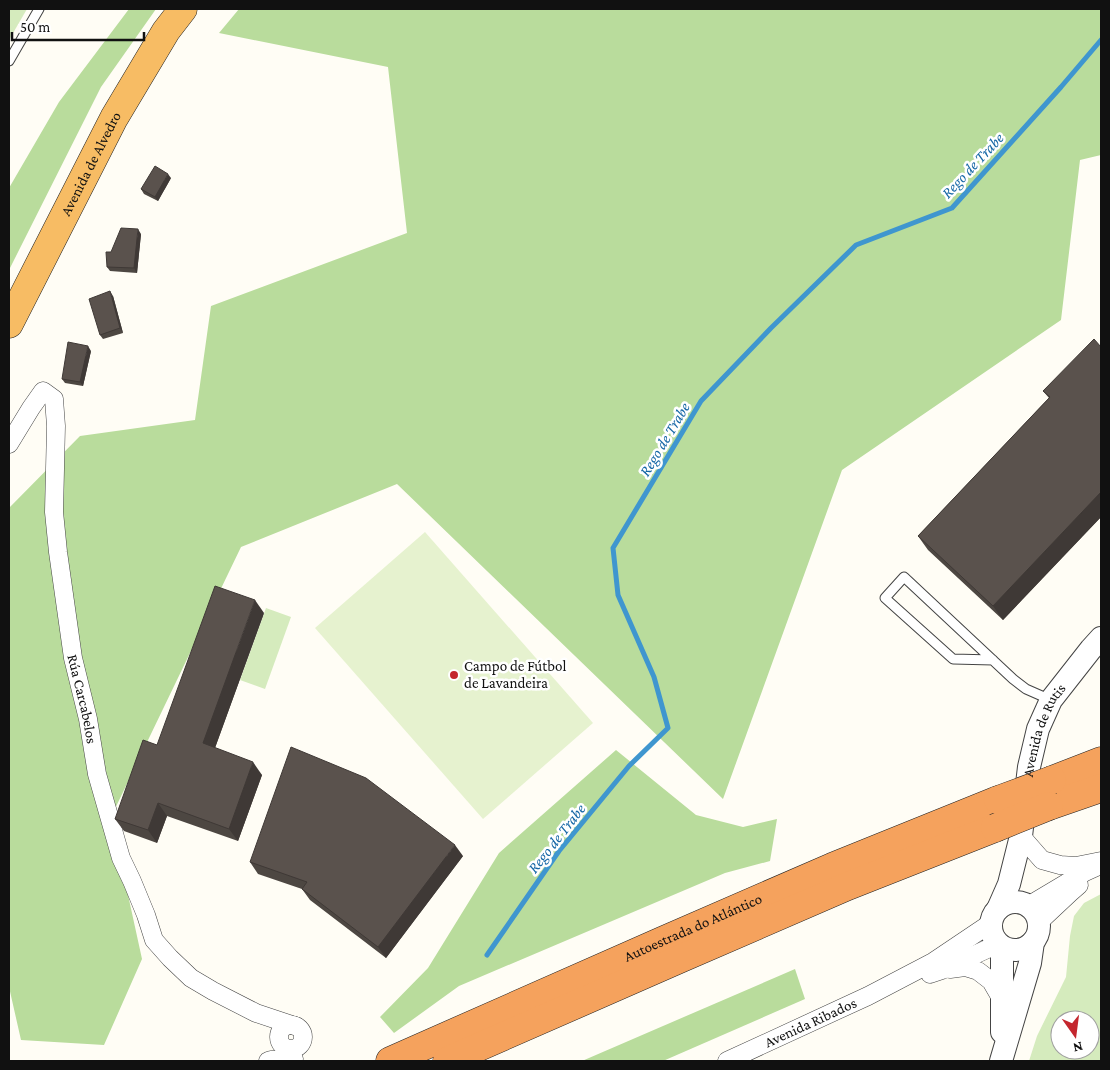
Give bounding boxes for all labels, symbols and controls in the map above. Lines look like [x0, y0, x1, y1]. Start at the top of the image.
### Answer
scale bar [12, 10, 145, 42]
text: 50 m [20, 19, 50, 35]
street label: Avenida de Alvedro [58, 109, 124, 218]
water label: Rego de Trabe [938, 129, 1008, 202]
water label: Rego de Trabe [636, 399, 694, 480]
street label: Rúa Carcabelos [64, 653, 100, 745]
place label: Campo de Fútbol de Lavandeira [464, 658, 566, 691]
marker: Campo de Fútbol de Lavandeira [448, 669, 460, 681]
street label: Avenida de Rutis [1020, 680, 1069, 778]
water label: Rego de Trabe [524, 800, 589, 877]
street label: Autoestrada do Atlántico [621, 890, 764, 965]
street label: Avenida Ribados [762, 994, 859, 1051]
north arrow [1050, 1010, 1100, 1060]
text: N [1071, 1039, 1085, 1057]

